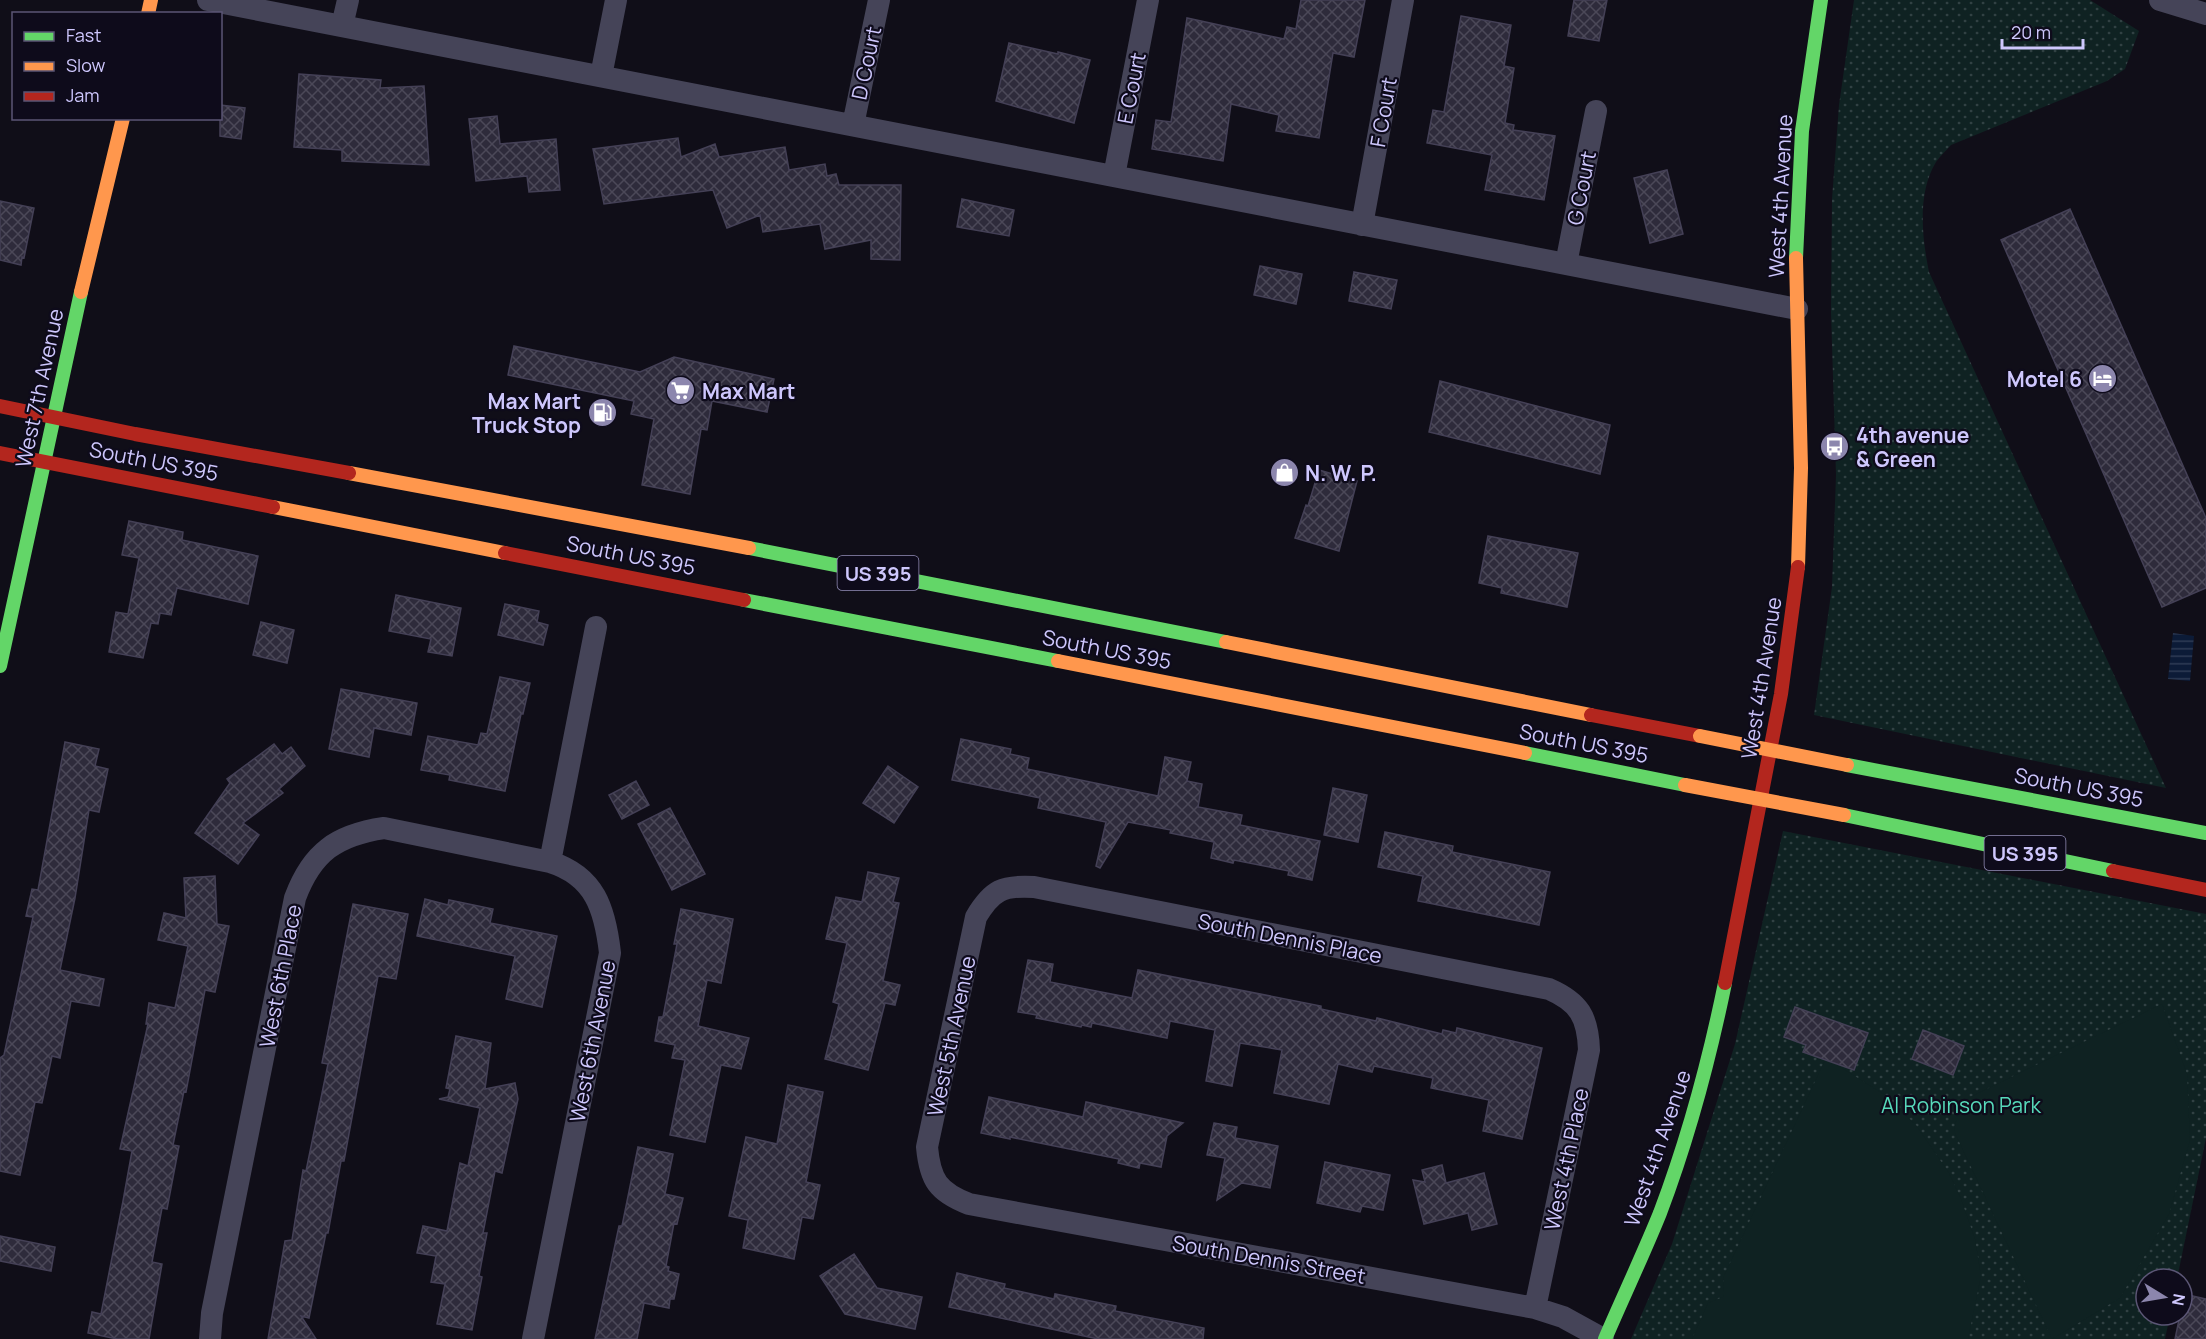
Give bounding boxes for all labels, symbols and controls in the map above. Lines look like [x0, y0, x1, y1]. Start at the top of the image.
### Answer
legend [12, 12, 222, 120]
scale bar [2002, 12, 2083, 50]
text: 20 m [2011, 20, 2051, 44]
text: Fast [66, 23, 101, 47]
street label: D Court [845, 24, 887, 102]
street label: E Court [1110, 50, 1152, 126]
text: Slow [66, 53, 106, 77]
street label: F Court [1363, 75, 1403, 149]
text: Jam [66, 83, 100, 107]
street label: West 4th Avenue [1762, 114, 1798, 278]
street label: G Court [1560, 149, 1602, 227]
street label: West 7th Avenue [8, 306, 70, 470]
hotel icon: Motel 6 [2087, 363, 2119, 395]
place label: Motel 6 [2007, 365, 2082, 393]
supermarket icon: Max Mart [665, 375, 697, 407]
place label: Max Mart [702, 377, 795, 405]
place label: Max Mart Truck Stop [472, 387, 581, 439]
fuel station icon: Max Mart Truck Stop [586, 397, 618, 429]
place label: 4th avenue & Green [1856, 421, 1969, 473]
bus stop icon: 4th avenue & Green [1819, 431, 1851, 463]
street label: South US 395 [87, 435, 221, 487]
shop icon: N. W. P. [1268, 457, 1300, 489]
place label: N. W. P. [1305, 459, 1377, 487]
street label: South US 395 [564, 529, 698, 581]
road number: US 395 [838, 556, 918, 590]
street label: West 4th Avenue [1734, 595, 1788, 761]
street label: South US 395 [1040, 623, 1174, 675]
street label: South US 395 [1517, 717, 1651, 769]
street label: South US 395 [2012, 761, 2146, 813]
road number: US 395 [1984, 836, 2066, 870]
street label: West 6th Place [252, 902, 308, 1050]
street label: South Dennis Place [1196, 906, 1384, 970]
street label: West 5th Avenue [920, 953, 982, 1119]
street label: West 6th Avenue [563, 958, 621, 1124]
street label: West 4th Avenue [1617, 1066, 1697, 1230]
street label: West 4th Place [1537, 1085, 1595, 1233]
park label: Al Robinson Park [1881, 1091, 2041, 1119]
street label: South Dennis Street [1170, 1228, 1368, 1290]
north arrow [2134, 1267, 2194, 1327]
text: N [2167, 1292, 2191, 1308]

